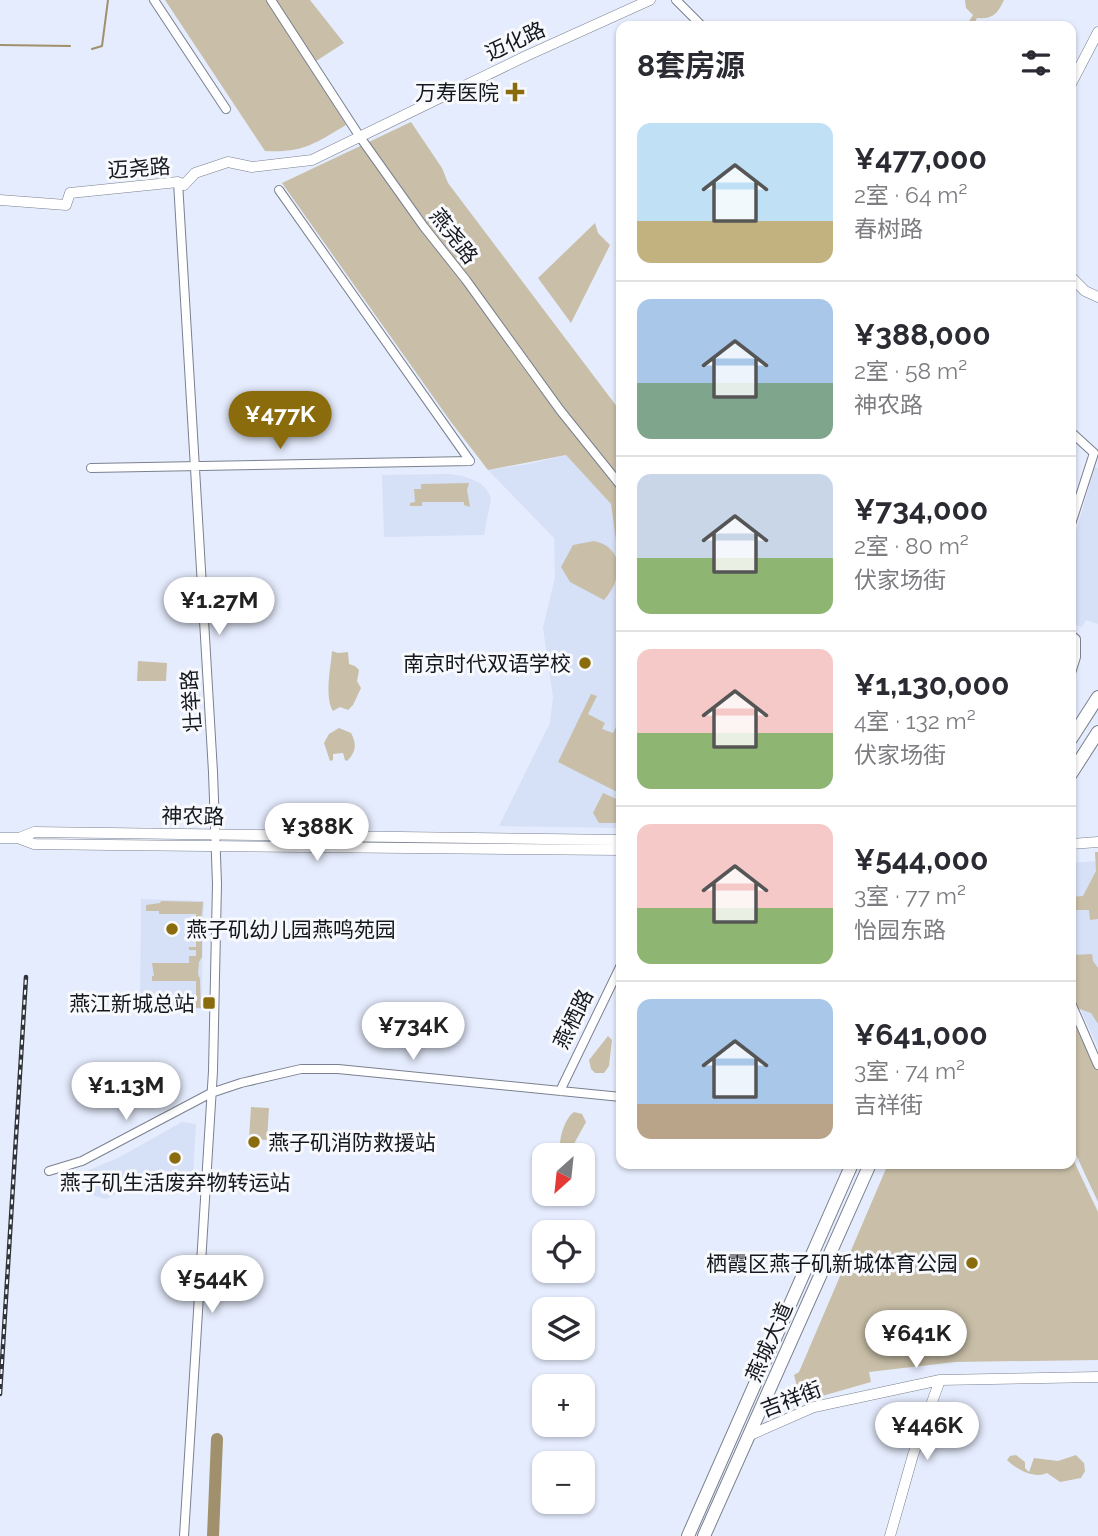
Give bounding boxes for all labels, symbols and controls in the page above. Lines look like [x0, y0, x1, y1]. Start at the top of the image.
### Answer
street label: 迈化路 [481, 16, 549, 66]
icon: filters [1017, 44, 1055, 82]
text: 8套房源 [637, 48, 745, 83]
place label: 万寿医院 [415, 80, 499, 105]
marker: 万寿医院 [505, 82, 525, 102]
text: ¥477,000 [854, 141, 987, 176]
icon: home [693, 151, 777, 235]
street label: 迈尧路 [107, 153, 171, 183]
text: 2室 · 64 m² [854, 181, 967, 208]
street label: 燕尧路 [425, 203, 483, 269]
text: 春树路 [854, 215, 923, 242]
text: ¥388,000 [854, 317, 991, 352]
icon: home [693, 327, 777, 411]
text: 2室 · 58 m² [854, 357, 967, 384]
text: 神农路 [854, 391, 923, 418]
pin: ¥477K [231, 392, 329, 451]
text: ¥477K [245, 400, 315, 427]
text: ¥734,000 [854, 492, 988, 527]
icon: home [693, 502, 777, 586]
text: 2室 · 80 m² [854, 532, 969, 559]
text: 伏家场街 [854, 566, 946, 593]
pin: ¥1.27M [162, 578, 276, 637]
text: ¥1.27M [180, 586, 258, 613]
place label: 南京时代双语学校 [403, 651, 571, 676]
marker: 南京时代双语学校 [577, 655, 593, 671]
text: ¥1,130,000 [854, 667, 1009, 702]
street label: 壮举路 [176, 669, 206, 733]
icon: home [693, 677, 777, 761]
text: 4室 · 132 m² [854, 707, 976, 734]
text: 伏家场街 [854, 741, 946, 768]
street label: 神农路 [161, 803, 225, 829]
pin: ¥388K [268, 804, 366, 863]
text: ¥388K [281, 812, 353, 839]
text: ¥544,000 [854, 842, 988, 877]
icon: home [693, 852, 777, 936]
text: 3室 · 77 m² [854, 882, 966, 909]
text: 怡园东路 [854, 916, 946, 943]
place label: 燕子矶幼儿园燕鸣苑园 [186, 917, 396, 942]
marker: 燕子矶幼儿园燕鸣苑园 [164, 921, 180, 937]
street label: 燕栖路 [548, 985, 598, 1053]
place label: 燕江新城总站 [69, 991, 195, 1016]
marker: 燕江新城总站 [201, 995, 217, 1011]
pin: ¥734K [364, 1002, 462, 1062]
text: ¥734K [378, 1011, 448, 1038]
text: ¥641,000 [854, 1017, 988, 1052]
icon: home [693, 1027, 777, 1111]
text: 3室 · 74 m² [854, 1057, 965, 1084]
pin: ¥1.13M [69, 1062, 183, 1122]
text: ¥1.13M [87, 1071, 165, 1098]
text: 吉祥街 [854, 1091, 923, 1118]
place label: 燕子矶消防救援站 [268, 1130, 436, 1155]
marker: 燕子矶消防救援站 [246, 1134, 262, 1150]
north arrow [532, 1143, 595, 1206]
map controls [532, 1143, 595, 1514]
marker: 燕子矶生活废弃物转运站 [167, 1150, 183, 1166]
place label: 燕子矶生活废弃物转运站 [60, 1170, 291, 1195]
button: locate [532, 1220, 595, 1283]
place label: 栖霞区燕子矶新城体育公园 [706, 1251, 958, 1276]
marker: 栖霞区燕子矶新城体育公园 [964, 1255, 980, 1271]
pin: ¥544K [163, 1256, 261, 1315]
text: ¥544K [177, 1264, 247, 1291]
button: layers [532, 1297, 595, 1360]
street label: 燕城大道 [740, 1299, 798, 1385]
pin: ¥641K [867, 1310, 965, 1370]
text: ¥641K [881, 1319, 951, 1346]
button: + [532, 1374, 595, 1437]
street label: 吉祥街 [757, 1376, 825, 1422]
pin: ¥446K [878, 1402, 976, 1462]
text: ¥446K [891, 1411, 963, 1438]
button: − [532, 1451, 595, 1514]

